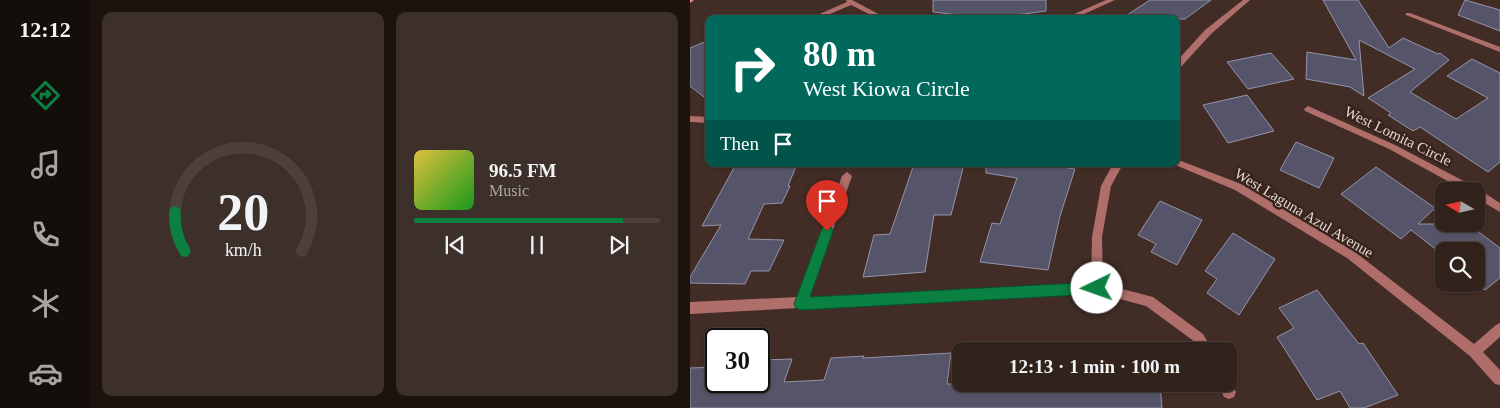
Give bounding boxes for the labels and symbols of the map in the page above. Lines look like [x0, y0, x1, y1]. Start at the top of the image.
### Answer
street label: West Lomita Circle [1342, 103, 1454, 169]
street label: West Laguna Azul Avenue [1232, 165, 1377, 261]
pin [806, 180, 848, 231]
north arrow [1435, 182, 1485, 232]
position arrow [1070, 261, 1122, 313]
speed limit sign: 30 [705, 328, 770, 393]

